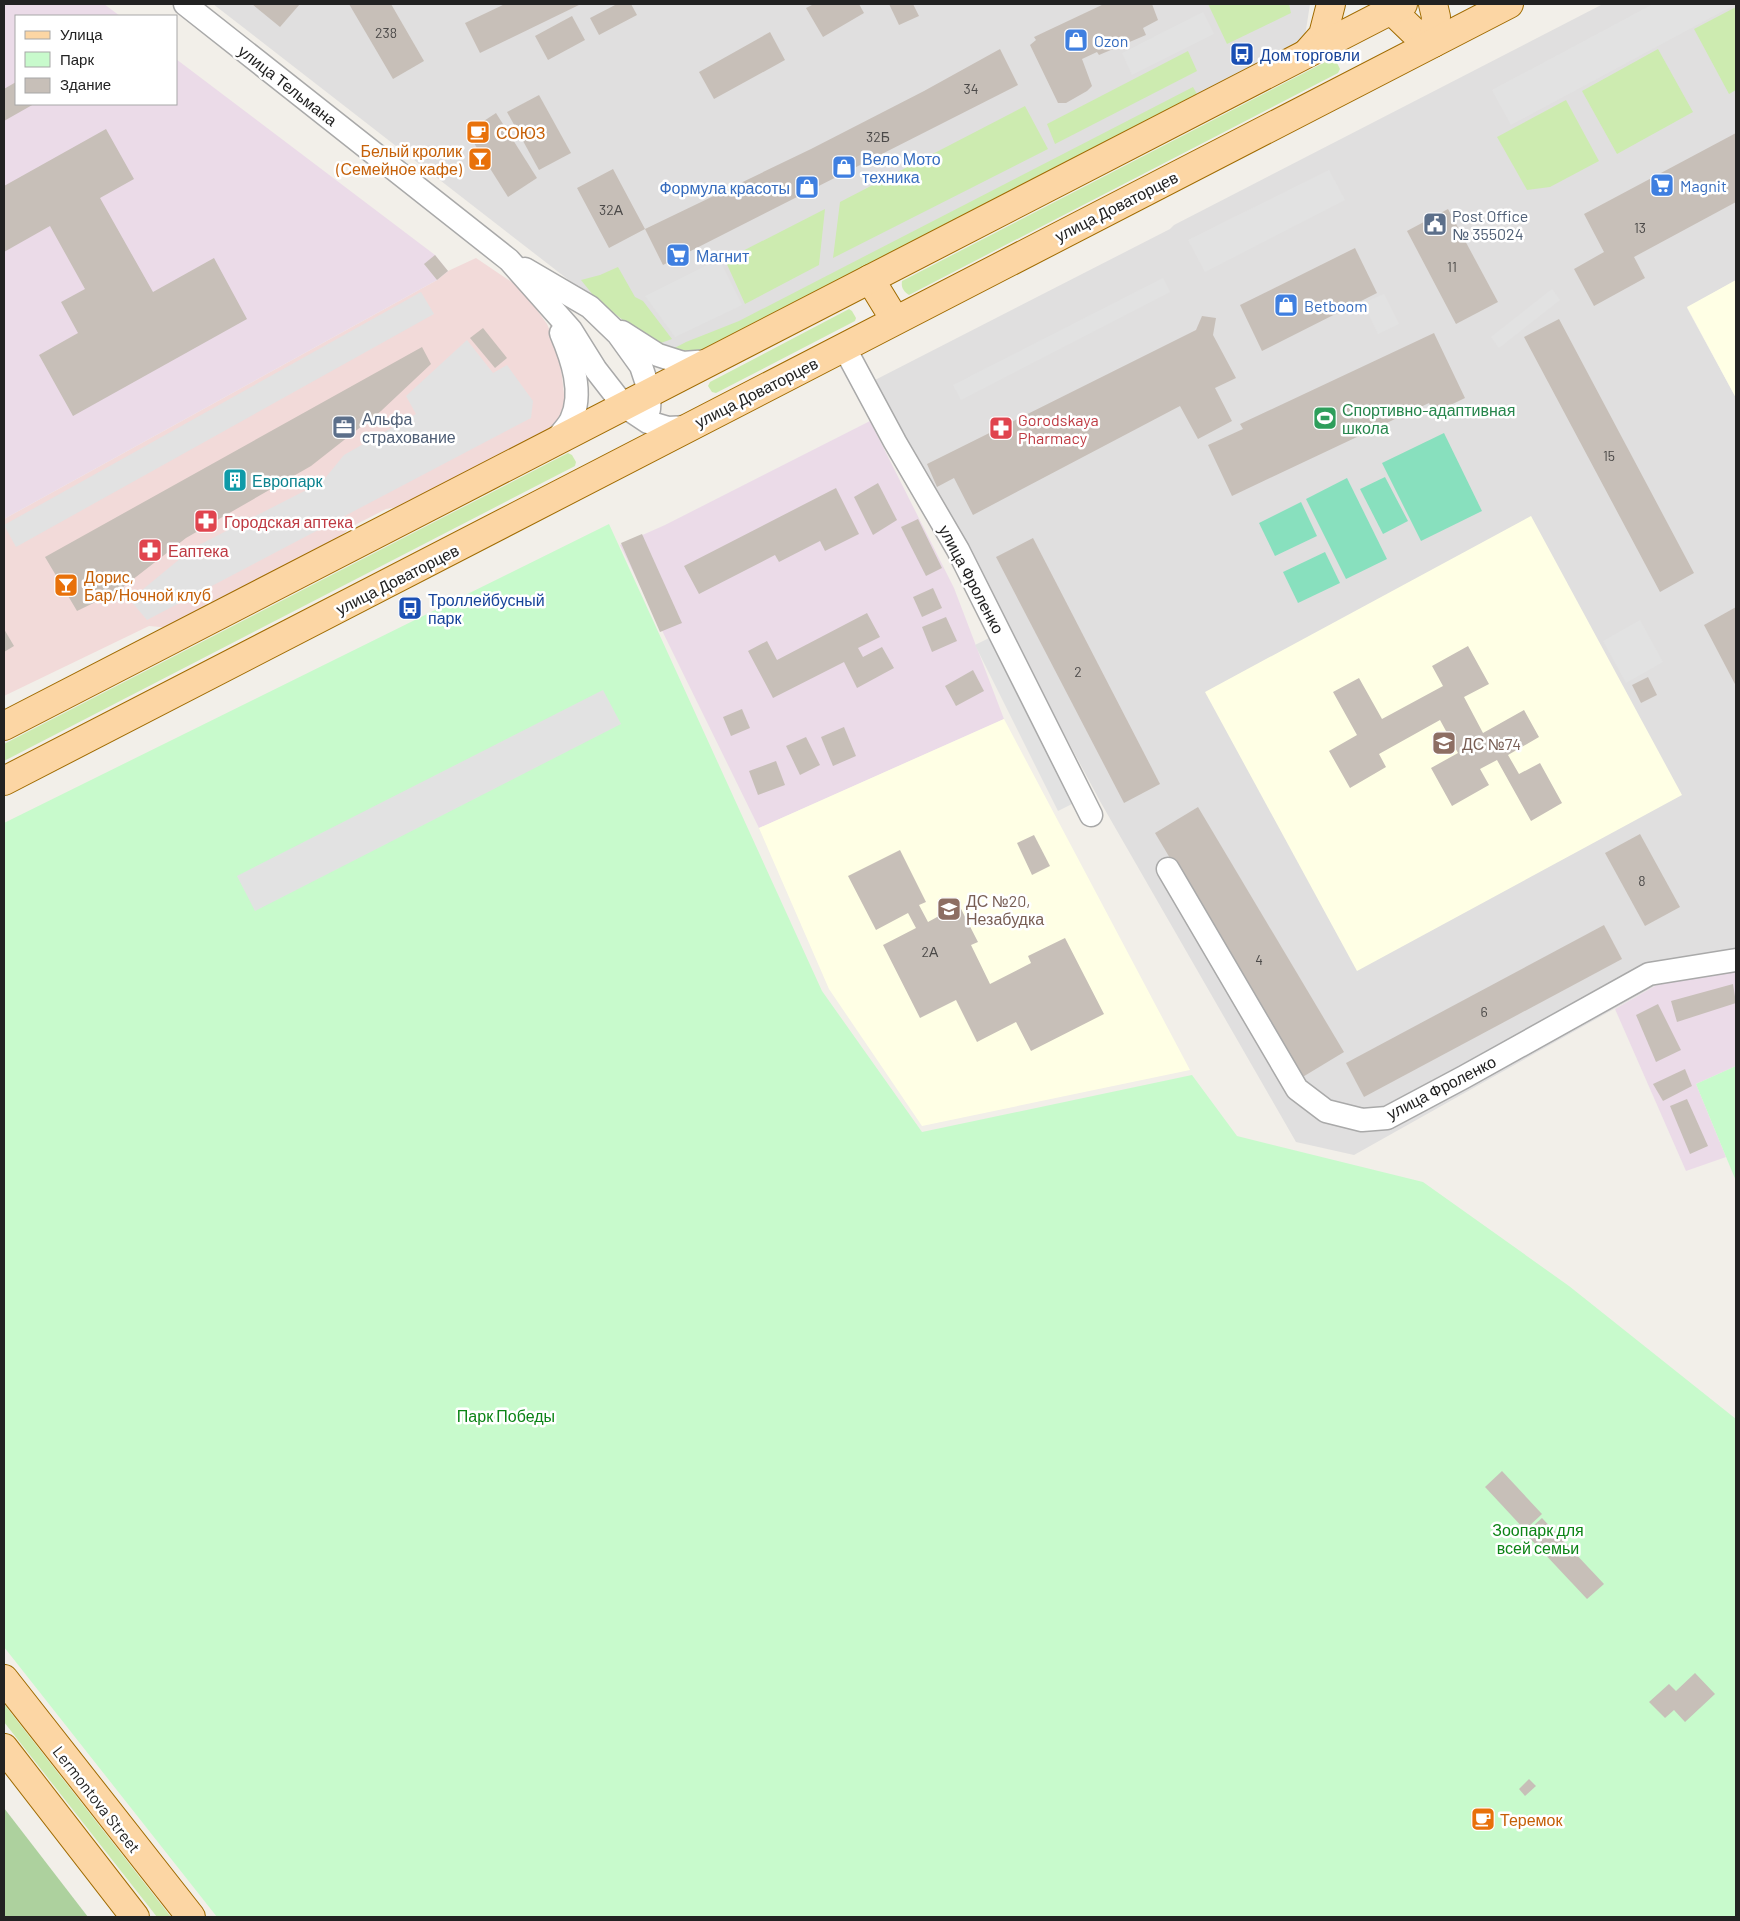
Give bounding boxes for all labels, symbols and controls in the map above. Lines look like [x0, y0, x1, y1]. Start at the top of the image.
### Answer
legend [15, 15, 178, 105]
house number: 238 [375, 24, 397, 41]
text: Улица [60, 25, 103, 43]
shop icon: Ozon [1063, 27, 1089, 53]
place label: Ozon [1094, 31, 1128, 50]
street label: улица Тельмана [235, 41, 341, 129]
bus stop icon: Дом торговли [1229, 41, 1255, 67]
place label: Дом торговли [1260, 45, 1360, 64]
text: Парк [60, 50, 94, 68]
text: Здание [60, 75, 111, 93]
house number: 34 [964, 80, 978, 97]
cafe icon: СОЮЗ [465, 119, 491, 145]
place label: СОЮЗ [496, 123, 545, 142]
house number: 32Б [866, 128, 890, 145]
place label: Белый кролик (Семейное кафе) [335, 141, 463, 178]
bar icon: Белый кролик (Семейное кафе) [467, 146, 493, 172]
place label: Вело Мото техника [862, 149, 941, 186]
shop icon: Вело Мото техника [831, 154, 857, 180]
street label: улица Доваторцев [1051, 167, 1181, 245]
supermarket icon: Magnit [1649, 172, 1675, 198]
shop icon: Формула красоты [794, 174, 820, 200]
place label: Magnit [1680, 176, 1727, 195]
place label: Формула красоты [659, 178, 790, 197]
house number: 32А [599, 201, 624, 218]
place label: Post Office № 355024 [1452, 206, 1528, 243]
public building icon: Post Office № 355024 [1422, 211, 1448, 237]
house number: 13 [1634, 219, 1646, 236]
supermarket icon: Магнит [665, 242, 691, 268]
place label: Магнит [696, 246, 750, 265]
house number: 11 [1447, 258, 1457, 275]
shop icon: Betboom [1273, 292, 1299, 318]
place label: Betboom [1304, 296, 1368, 315]
street label: улица Доваторцев [691, 353, 821, 431]
place label: Спортивно-адаптивная школа [1342, 400, 1515, 437]
sports icon: Спортивно-адаптивная школа [1312, 405, 1338, 431]
place label: Альфа страхование [362, 409, 456, 446]
place label: Gorodskaya Pharmacy [1018, 410, 1099, 447]
office icon: Альфа страхование [331, 414, 357, 440]
pharmacy icon: Gorodskaya Pharmacy [988, 415, 1014, 441]
house number: 15 [1603, 447, 1615, 464]
building icon: Европарк [222, 467, 248, 493]
place label: Европарк [252, 471, 323, 490]
pharmacy icon: Городская аптека [193, 508, 219, 534]
place label: Городская аптека [224, 512, 353, 531]
street label: улица Фроленко [935, 522, 1009, 636]
pharmacy icon: Еаптека [137, 537, 163, 563]
street label: улица Доваторцев [332, 540, 462, 618]
place label: Еаптека [168, 541, 229, 560]
place label: Дорис, Бар/Ночной клуб [84, 567, 211, 604]
bar icon: Дорис, Бар/Ночной клуб [53, 572, 79, 598]
place label: Троллейбусный парк [428, 590, 545, 627]
bus stop icon: Троллейбусный парк [397, 595, 423, 621]
house number: 2 [1074, 663, 1082, 680]
school or university icon: ДС №74 [1431, 730, 1457, 756]
place label: ДС №74 [1462, 734, 1521, 753]
house number: 8 [1638, 872, 1646, 889]
place label: ДС №20, Незабудка [966, 891, 1044, 928]
school or university icon: ДС №20, Незабудка [936, 896, 962, 922]
house number: 2А [922, 943, 939, 960]
house number: 4 [1255, 951, 1263, 968]
house number: 6 [1480, 1003, 1488, 1020]
street label: улица Фроленко [1383, 1051, 1499, 1123]
park label: Парк Победы [457, 1406, 555, 1425]
park label: Зоопарк для всей семьи [1492, 1520, 1584, 1557]
street label: Lermontova Street [49, 1742, 145, 1856]
cafe icon: Теремок [1470, 1806, 1496, 1832]
place label: Теремок [1500, 1810, 1563, 1829]

